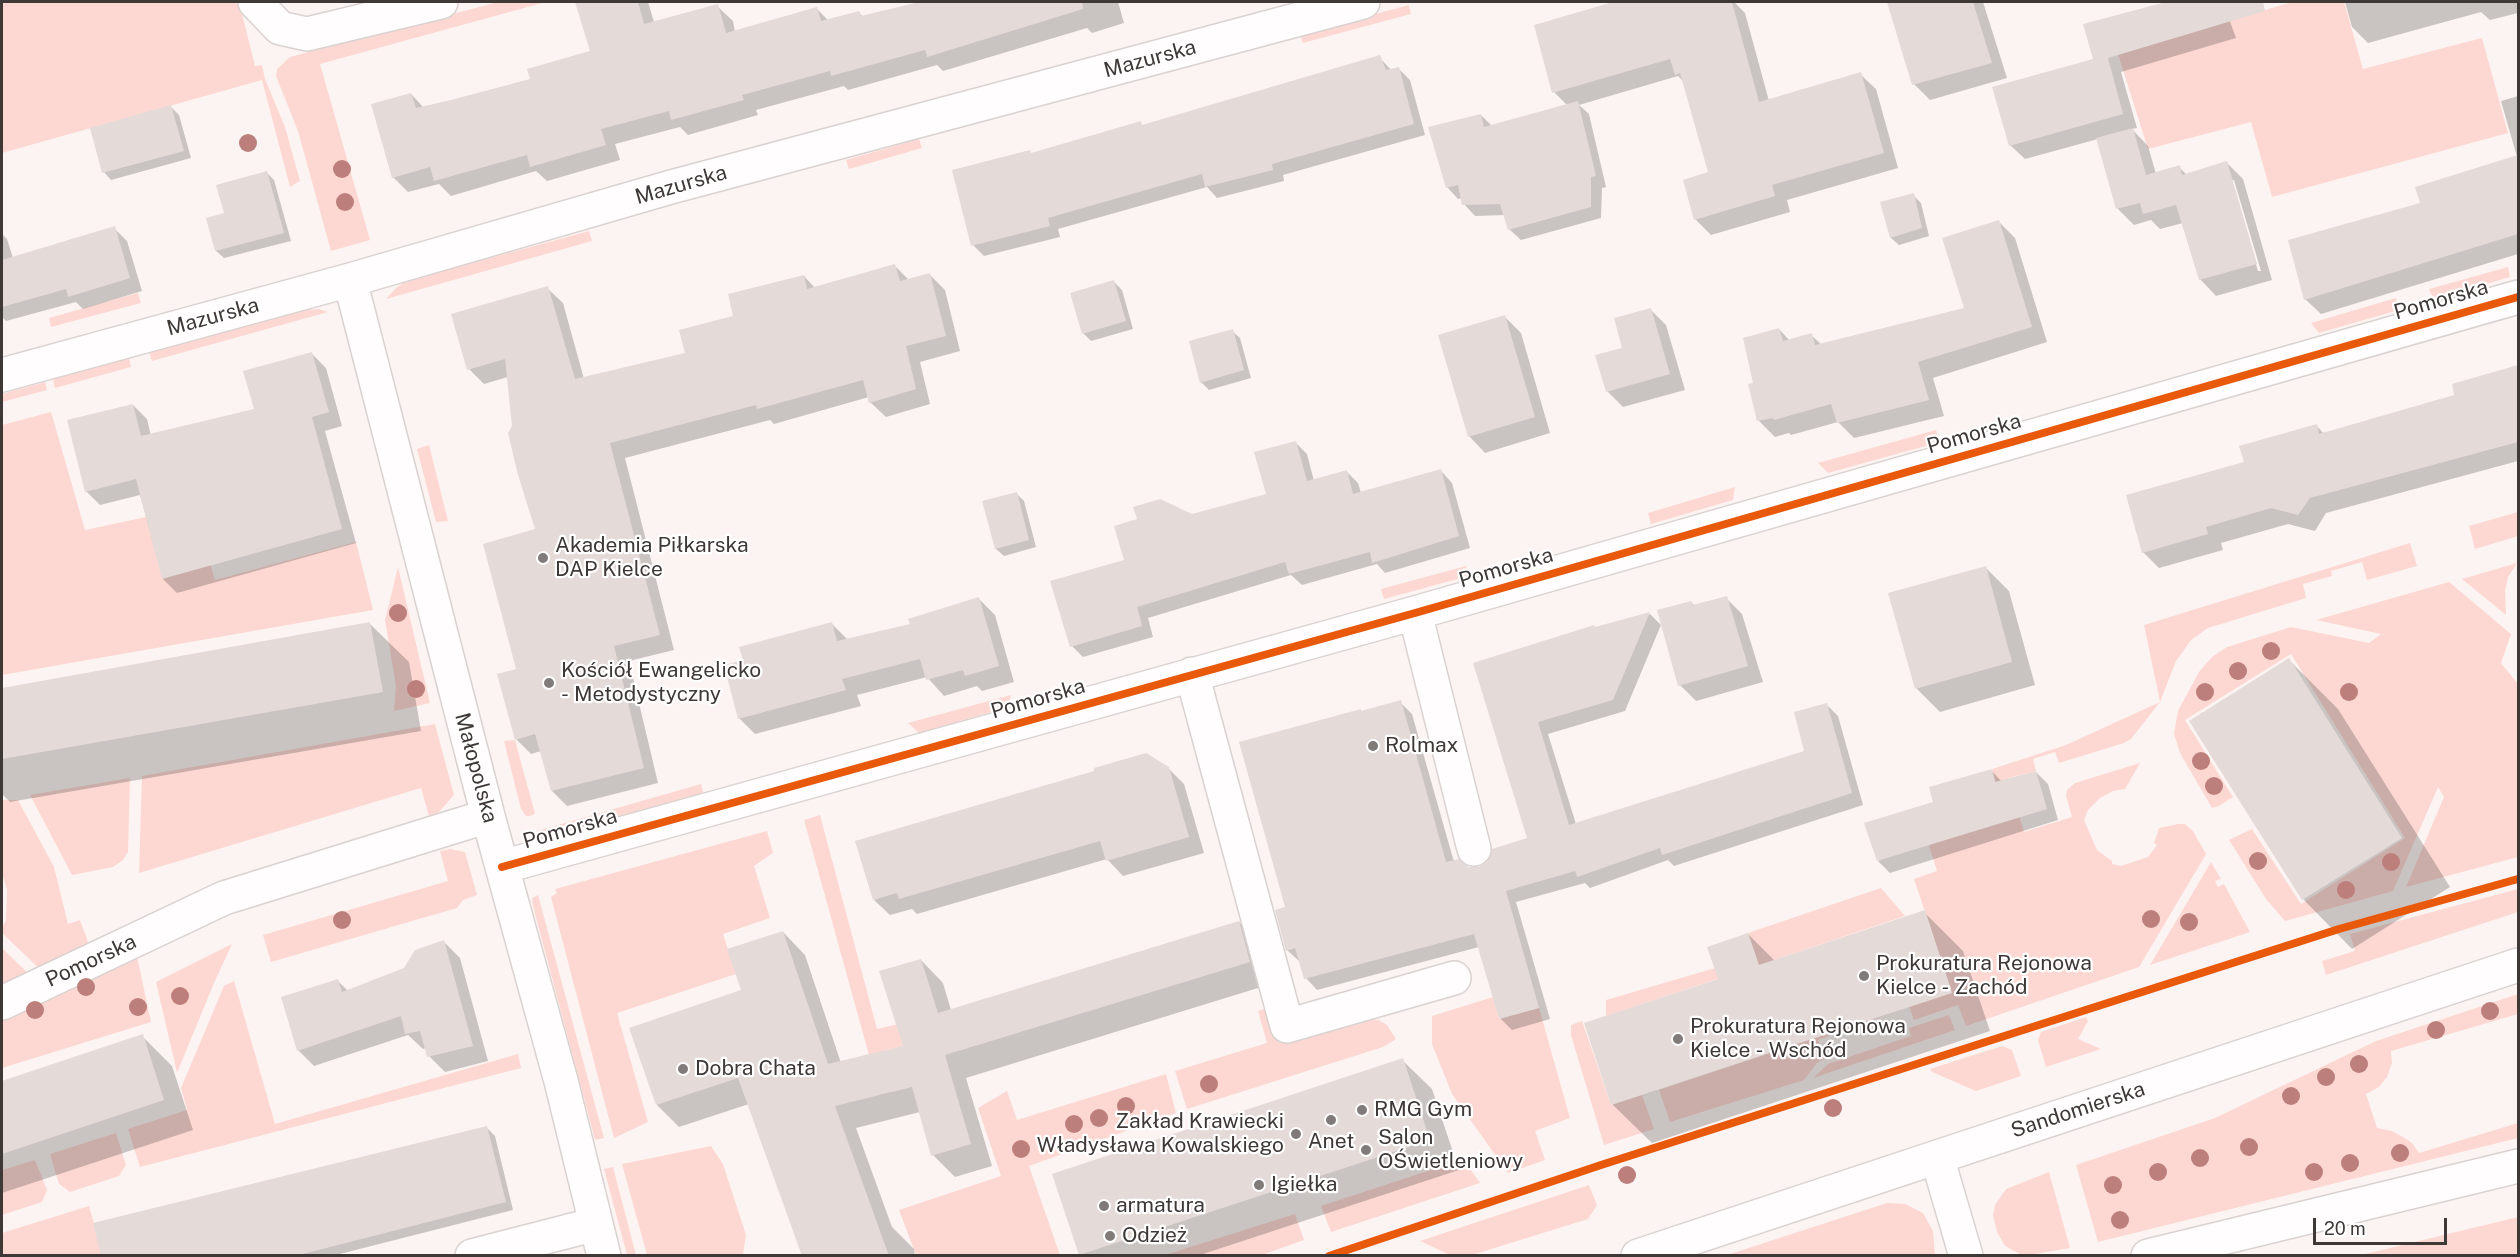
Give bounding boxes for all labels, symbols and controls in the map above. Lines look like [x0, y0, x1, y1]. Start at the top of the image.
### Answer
street label: Mazurska [1101, 35, 1199, 83]
street label: Mazurska [632, 160, 730, 210]
street label: Pomorska [2391, 275, 2491, 325]
street label: Mazurska [164, 293, 262, 341]
street label: Pomorska [1924, 409, 2024, 459]
place label: Akademia Piłkarska DAP Kielce [555, 533, 749, 583]
street label: Pomorska [1456, 543, 1556, 593]
marker: Akademia Piłkarska DAP Kielce [536, 551, 550, 565]
place label: Kościół Ewangelicko - Metodystyczny [561, 658, 761, 708]
street label: Pomorska [988, 674, 1088, 724]
marker: Kościół Ewangelicko - Metodystyczny [542, 676, 556, 690]
street label: Małopolska [449, 710, 503, 826]
place label: Rolmax [1385, 733, 1458, 759]
marker: Rolmax [1366, 739, 1380, 753]
street label: Pomorska [520, 804, 620, 854]
street label: Pomorska [42, 929, 140, 993]
place label: Prokuratura Rejonowa Kielce - Zachód [1876, 951, 2092, 1001]
marker: Prokuratura Rejonowa Kielce - Zachód [1857, 969, 1871, 983]
place label: Prokuratura Rejonowa Kielce - Wschód [1690, 1014, 1906, 1064]
marker: Prokuratura Rejonowa Kielce - Wschód [1671, 1032, 1685, 1046]
place label: Dobra Chata [695, 1056, 816, 1082]
marker: Dobra Chata [676, 1062, 690, 1076]
street label: Sandomierska [2008, 1076, 2148, 1144]
place label: RMG Gym [1374, 1097, 1472, 1123]
marker: RMG Gym [1355, 1103, 1369, 1117]
place label: Zakład Krawiecki Władysława Kowalskiego [1037, 1109, 1284, 1159]
marker: Anet [1324, 1113, 1338, 1127]
place label: Salon OŚwietleniowy [1378, 1125, 1523, 1175]
marker: Zakład Krawiecki Władysława Kowalskiego [1289, 1127, 1303, 1141]
place label: Anet [1308, 1129, 1354, 1155]
marker: Salon OŚwietleniowy [1359, 1143, 1373, 1157]
place label: Igiełka [1271, 1172, 1337, 1198]
marker: Igiełka [1252, 1178, 1266, 1192]
place label: armatura [1116, 1193, 1205, 1219]
marker: armatura [1097, 1199, 1111, 1213]
scale bar [2316, 1206, 2450, 1244]
text: 20 m [2324, 1218, 2366, 1239]
place label: Odzież [1122, 1223, 1187, 1249]
marker: Odzież [1103, 1229, 1117, 1243]

